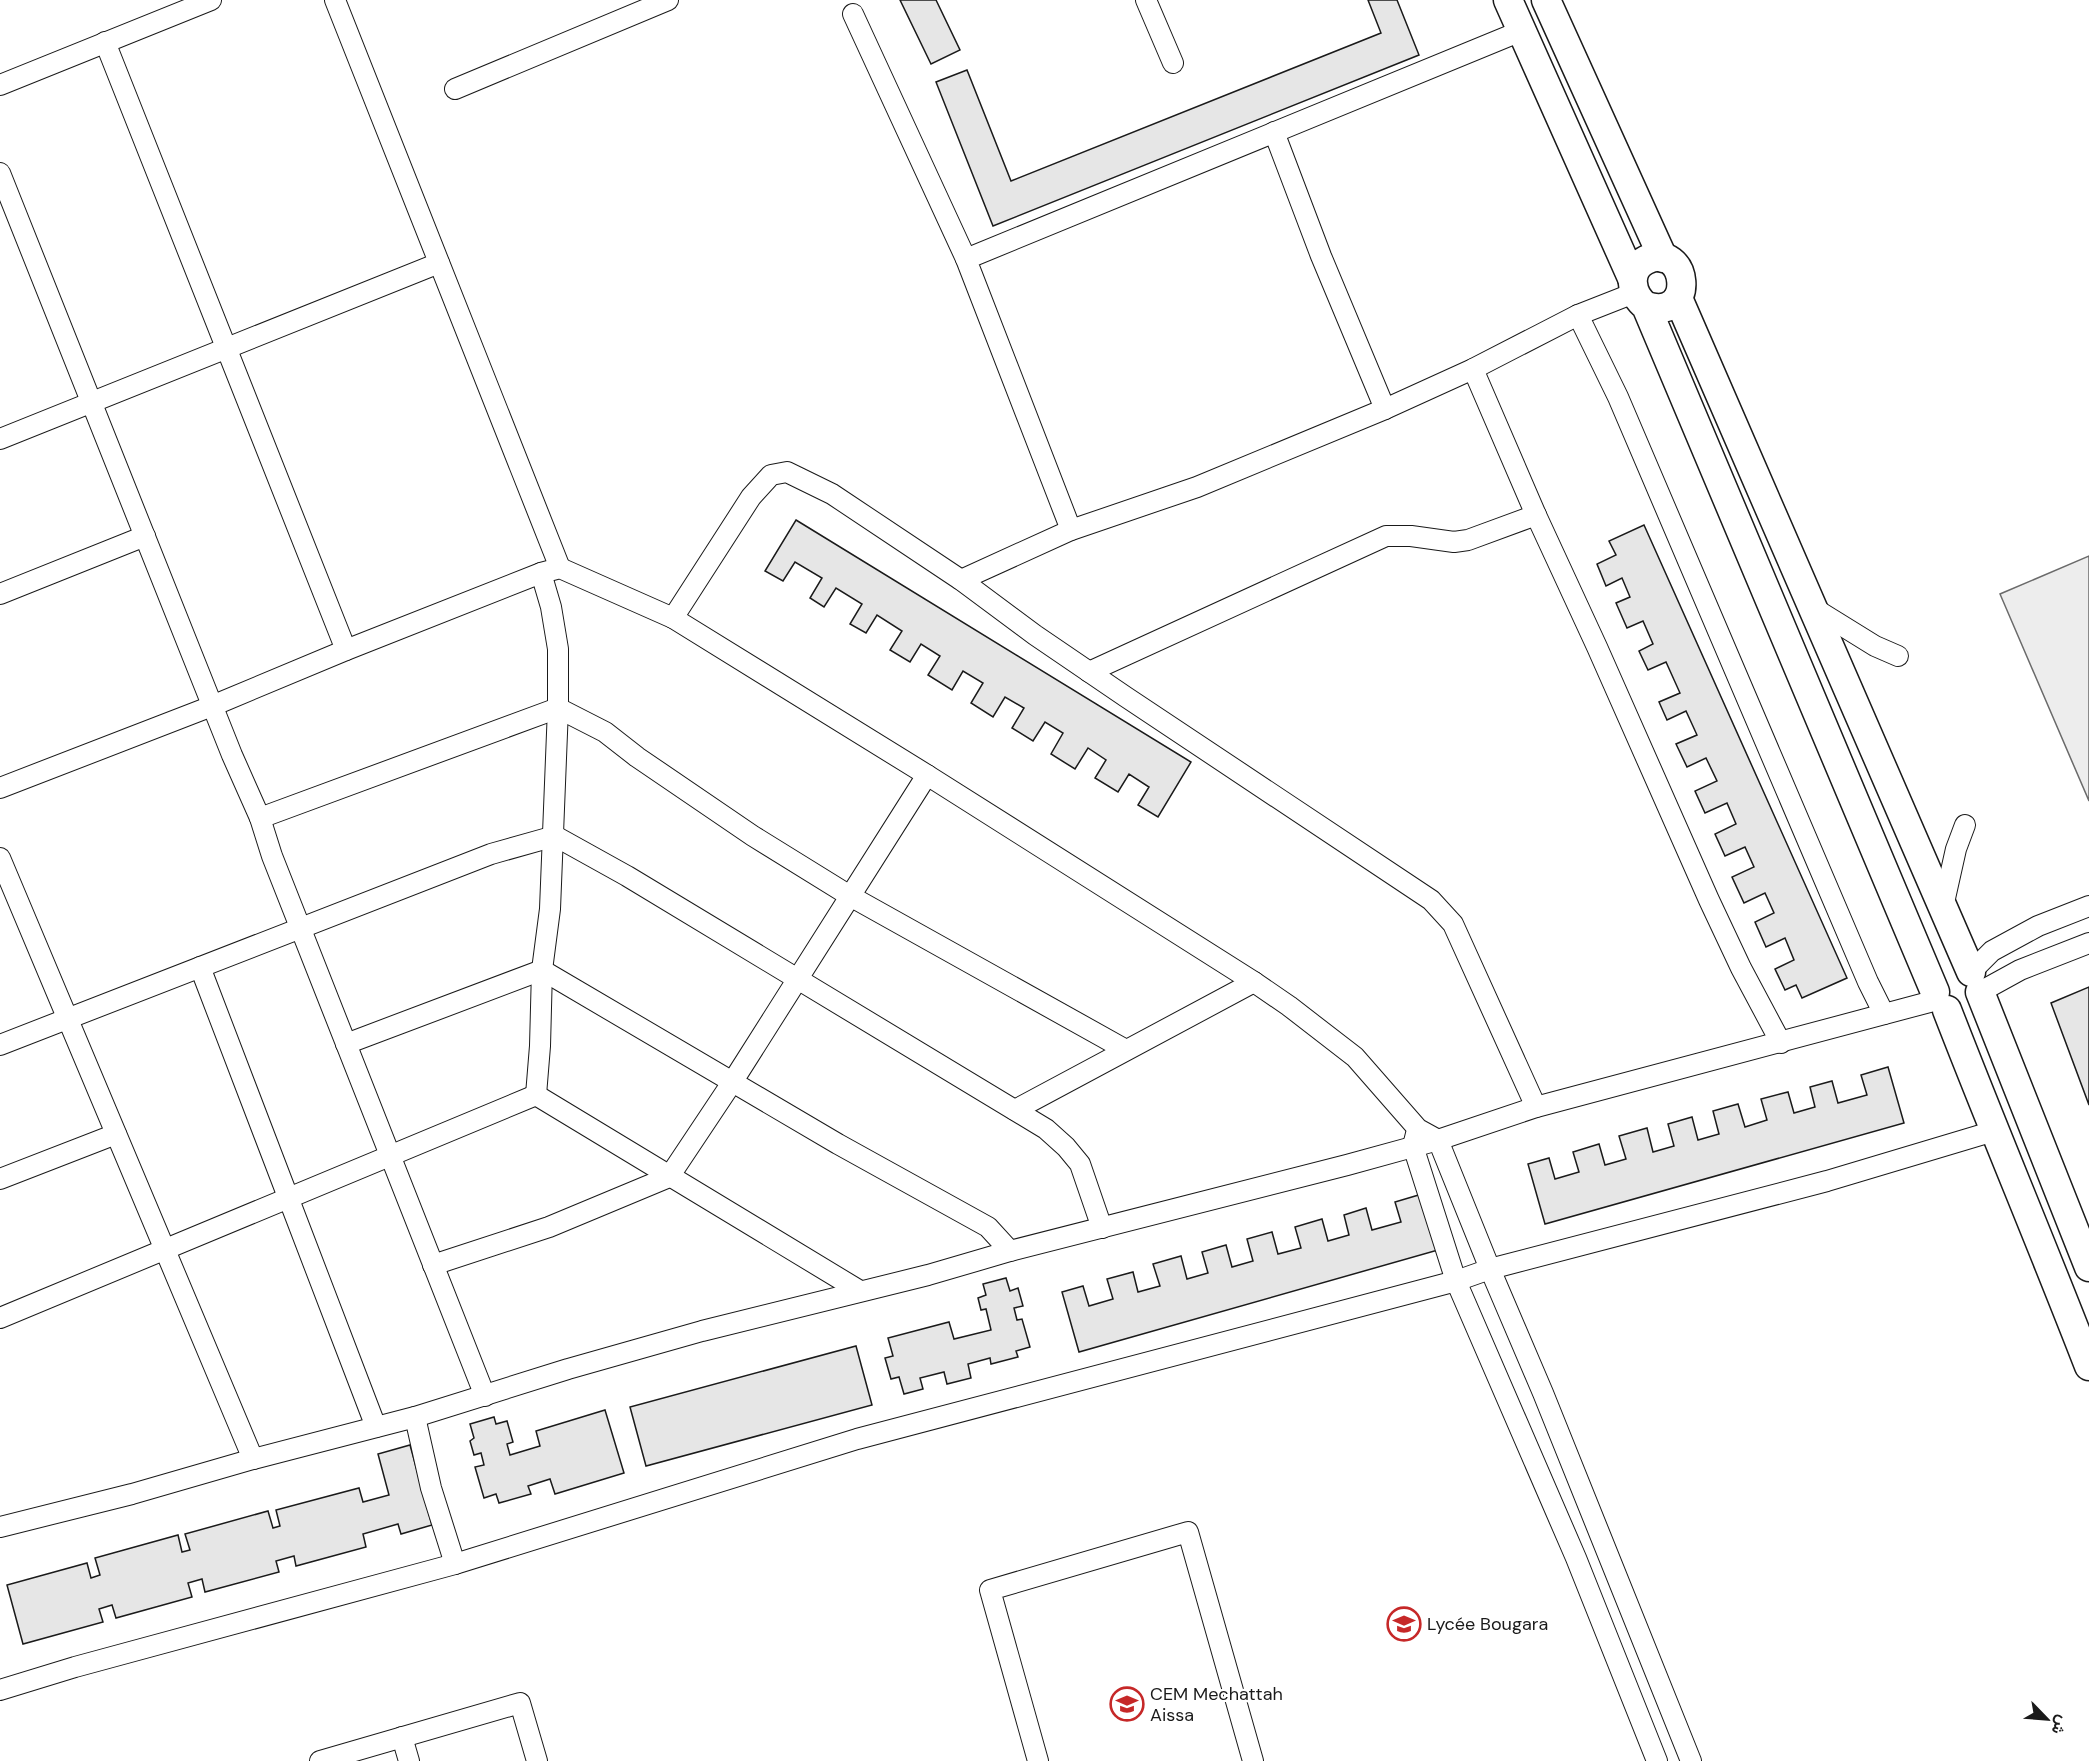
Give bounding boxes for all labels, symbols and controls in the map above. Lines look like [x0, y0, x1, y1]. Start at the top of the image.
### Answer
school or university icon: Lycée Bougara [1386, 1606, 1422, 1642]
place label: Lycée Bougara [1427, 1612, 1548, 1636]
place label: CEM Mechattah Aissa [1150, 1682, 1283, 1727]
school or university icon: CEM Mechattah Aissa [1109, 1686, 1145, 1722]
north arrow [2017, 1689, 2077, 1749]
text: ش [2047, 1712, 2074, 1738]

